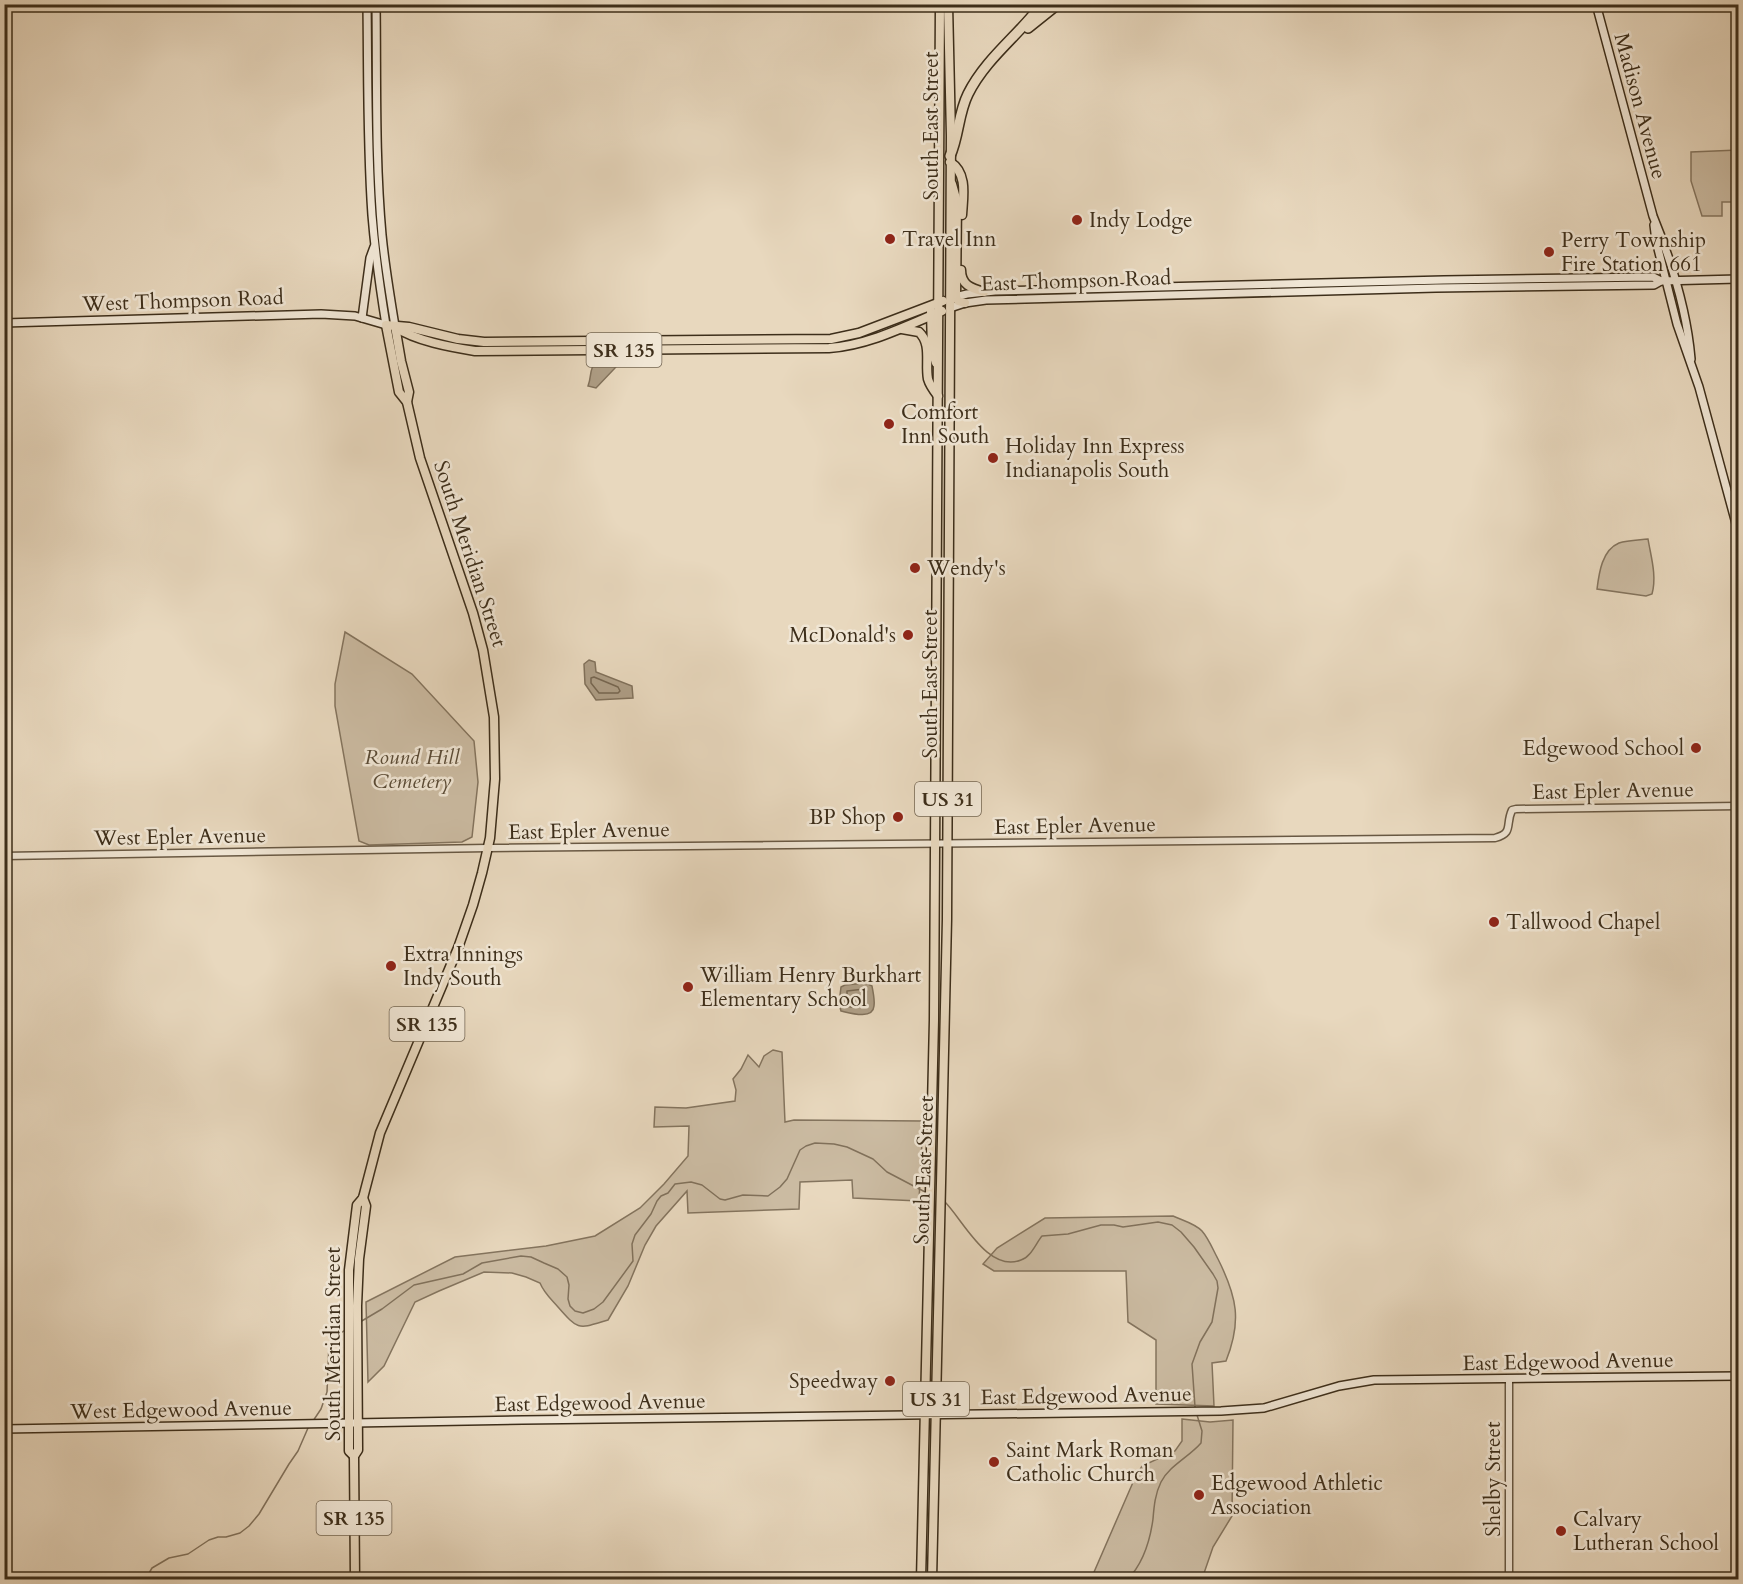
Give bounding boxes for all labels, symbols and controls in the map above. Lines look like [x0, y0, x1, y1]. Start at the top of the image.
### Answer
street label: Madison Avenue [1607, 30, 1673, 182]
street label: South East Street [917, 51, 946, 201]
place label: Indy Lodge [1089, 206, 1193, 235]
marker: Indy Lodge [1070, 213, 1084, 227]
place label: Travel Inn [902, 225, 996, 254]
place label: Perry Township Fire Station 661 [1561, 226, 1706, 279]
marker: Travel Inn [883, 232, 897, 246]
marker: Perry Township Fire Station 661 [1542, 245, 1556, 259]
street label: East Thompson Road [980, 263, 1172, 299]
street label: West Thompson Road [81, 283, 284, 319]
road number: SR 135 [586, 333, 662, 367]
place label: Comfort Inn South [901, 398, 990, 451]
marker: Comfort Inn South [882, 417, 896, 431]
place label: Holiday Inn Express Indianapolis South [1005, 432, 1185, 485]
marker: Holiday Inn Express Indianapolis South [986, 451, 1000, 465]
street label: South Meridian Street [426, 457, 514, 651]
place label: Wendy's [926, 554, 1006, 583]
marker: Wendy's [908, 561, 922, 575]
street label: South East Street [916, 609, 945, 759]
place label: McDonald's [789, 621, 896, 650]
marker: McDonald's [901, 628, 915, 642]
place label: Edgewood School [1523, 734, 1684, 763]
marker: Edgewood School [1689, 741, 1703, 755]
park label: Round Hill Cemetery [364, 743, 461, 796]
street label: East Epler Avenue [1532, 775, 1694, 807]
road number: US 31 [915, 782, 981, 816]
place label: BP Shop [809, 803, 886, 832]
marker: BP Shop [891, 810, 905, 824]
street label: East Epler Avenue [994, 810, 1156, 842]
street label: East Epler Avenue [508, 815, 670, 847]
street label: West Epler Avenue [93, 821, 266, 853]
place label: Tallwood Chapel [1506, 908, 1660, 937]
marker: Tallwood Chapel [1487, 915, 1501, 929]
place label: Extra Innings Indy South [403, 940, 523, 993]
marker: Extra Innings Indy South [384, 959, 398, 973]
place label: William Henry Burkhart Elementary School [699, 961, 922, 1014]
marker: William Henry Burkhart Elementary School [681, 980, 695, 994]
road number: SR 135 [390, 1007, 464, 1041]
street label: South East Street [907, 1095, 941, 1245]
street label: South Meridian Street [319, 1246, 348, 1441]
street label: East Edgewood Avenue [1462, 1346, 1674, 1378]
place label: Speedway [789, 1367, 878, 1396]
marker: Speedway [883, 1374, 897, 1388]
street label: East Edgewood Avenue [980, 1380, 1192, 1412]
road number: US 31 [903, 1382, 969, 1416]
street label: East Edgewood Avenue [494, 1387, 706, 1419]
street label: West Edgewood Avenue [69, 1394, 292, 1426]
street label: Shelby Street [1479, 1421, 1508, 1537]
place label: Saint Mark Roman Catholic Church [1006, 1436, 1174, 1489]
marker: Saint Mark Roman Catholic Church [987, 1455, 1001, 1469]
place label: Edgewood Athletic Association [1211, 1469, 1383, 1522]
marker: Edgewood Athletic Association [1192, 1488, 1206, 1502]
road number: SR 135 [316, 1501, 392, 1535]
place label: Calvary Lutheran School [1573, 1505, 1719, 1558]
marker: Calvary Lutheran School [1554, 1524, 1568, 1538]

